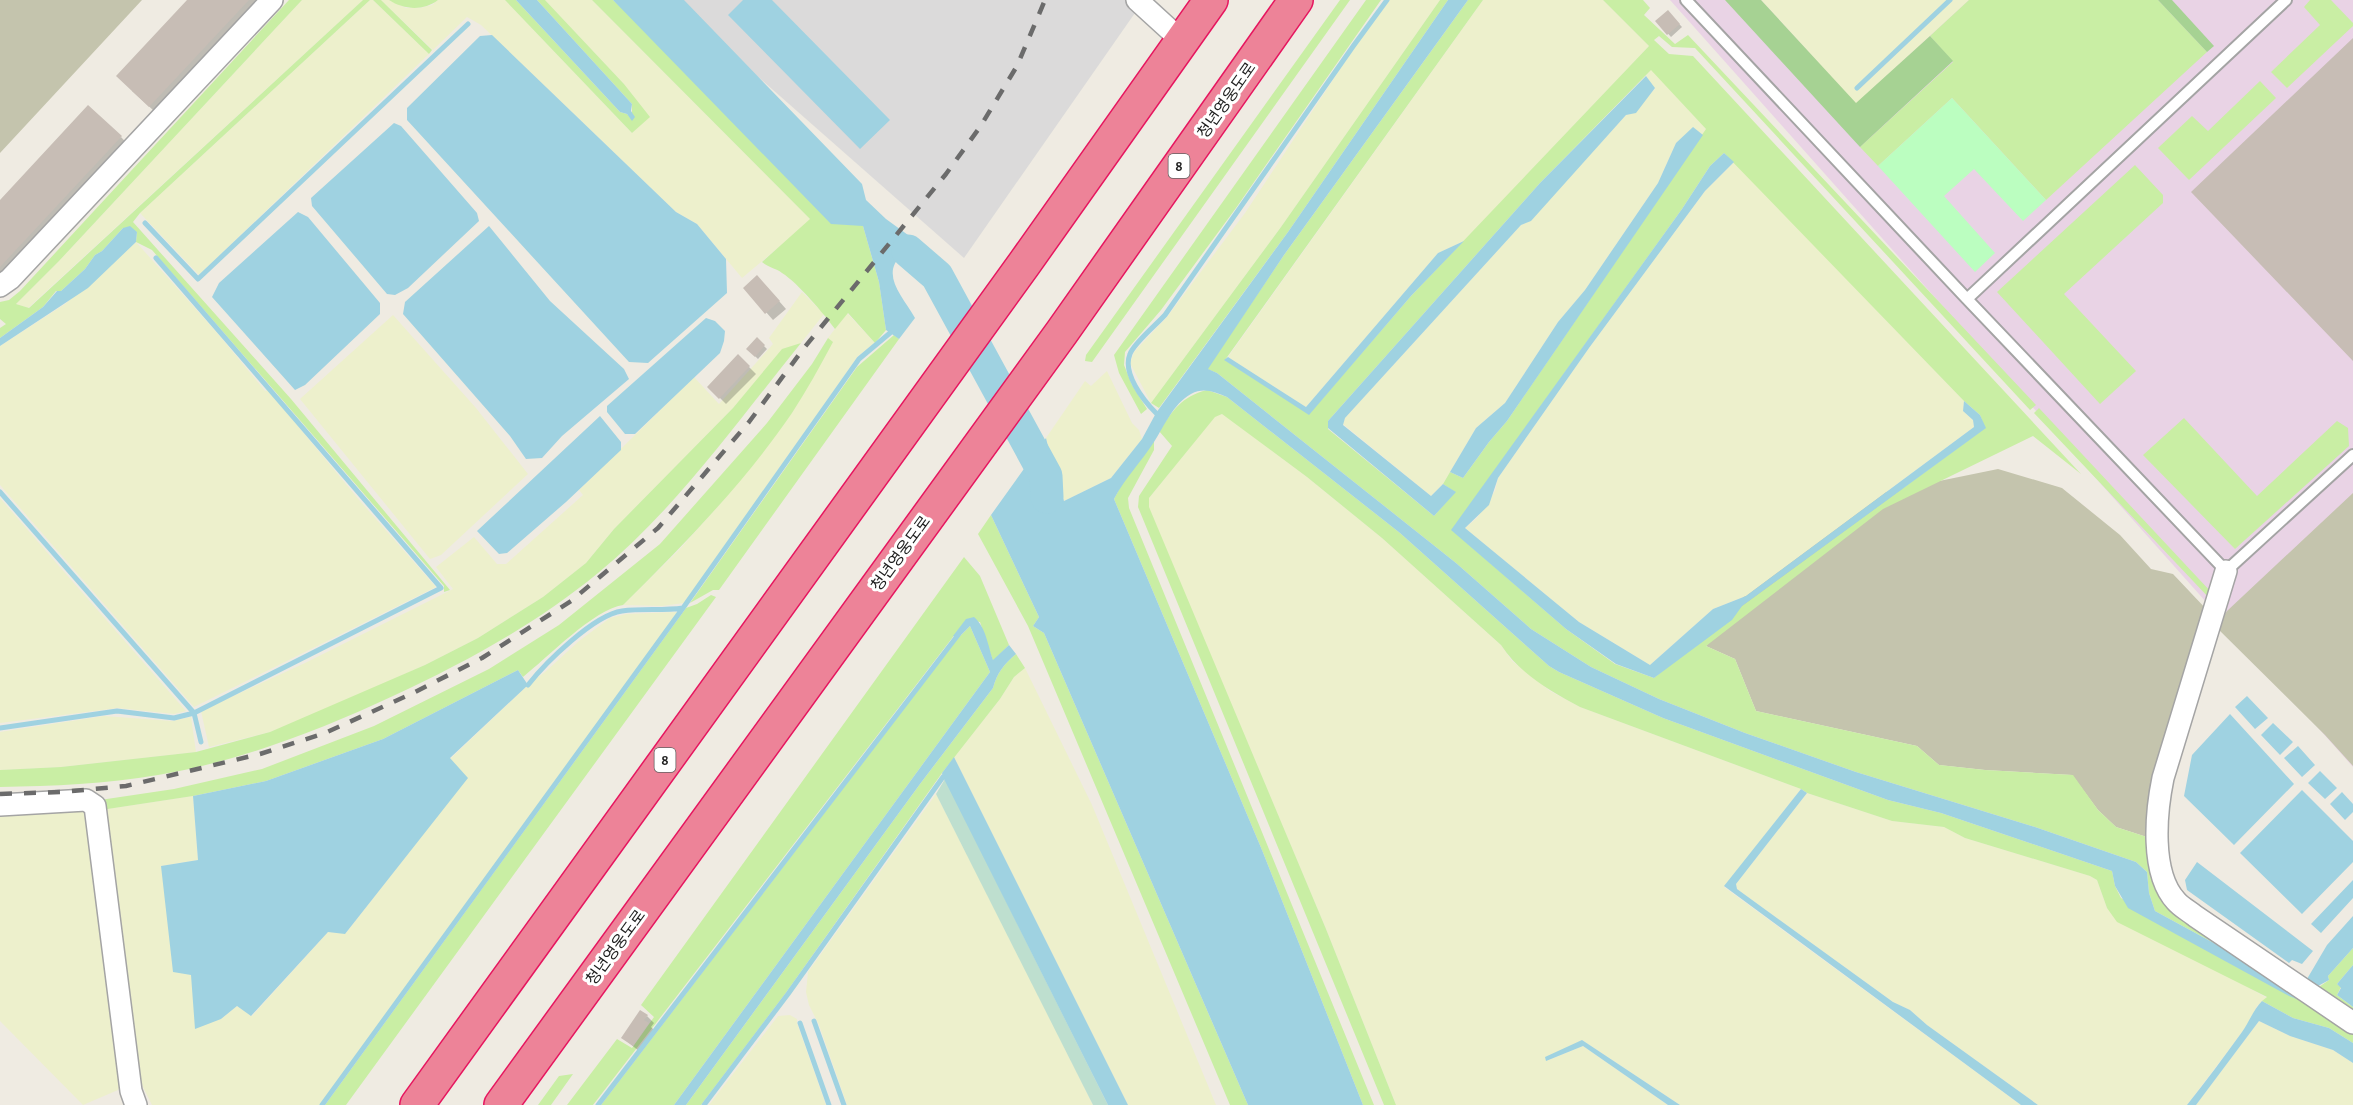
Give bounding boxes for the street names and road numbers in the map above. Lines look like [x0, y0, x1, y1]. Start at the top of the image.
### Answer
street label: 청년영웅도로 [1195, 60, 1259, 141]
road number: 8 [1168, 154, 1190, 178]
street label: 청년영웅도로 [868, 513, 933, 594]
road number: 8 [654, 748, 676, 772]
street label: 청년영웅도로 [583, 907, 648, 988]

